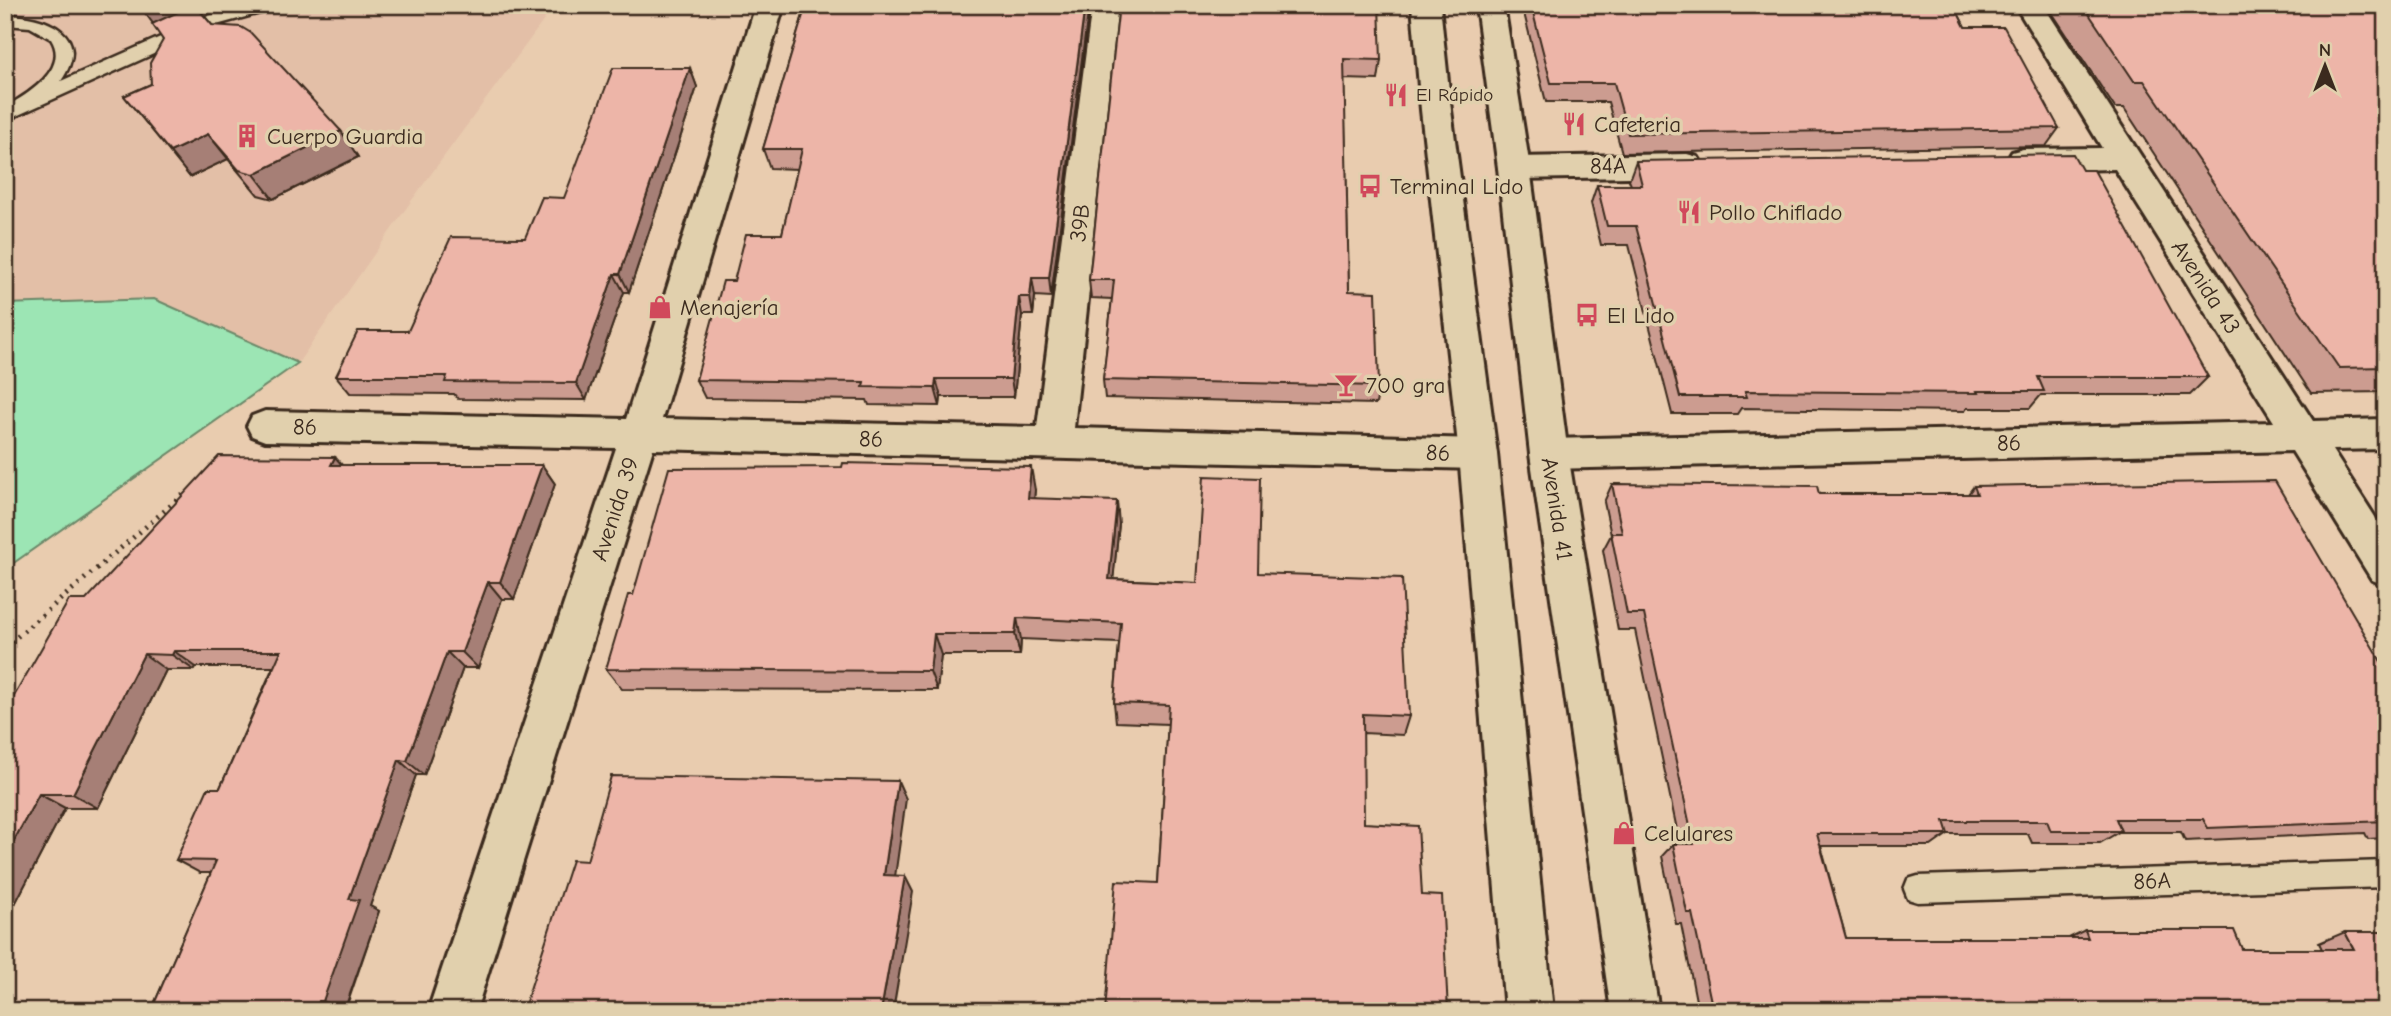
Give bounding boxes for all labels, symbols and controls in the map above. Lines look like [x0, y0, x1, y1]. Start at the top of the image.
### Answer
north arrow [2290, 32, 2360, 102]
text: N [2319, 39, 2331, 61]
restaurant icon: El Rápido [1382, 81, 1410, 109]
place label: El Rápido [1416, 84, 1493, 106]
restaurant icon: Cafeteria [1560, 110, 1588, 138]
place label: Cafeteria [1594, 111, 1681, 138]
building icon: Cuerpo Guardia [233, 122, 261, 150]
place label: Cuerpo Guardia [267, 123, 423, 150]
street label: 84A [1590, 152, 1626, 180]
bus stop icon: Terminal Lido [1356, 172, 1384, 200]
place label: Terminal Lido [1390, 173, 1523, 200]
restaurant icon: Pollo Chiflado [1675, 198, 1703, 226]
place label: Pollo Chiflado [1709, 199, 1842, 226]
street label: 39B [1064, 202, 1096, 244]
street label: Avenida 43 [2166, 235, 2246, 339]
shop icon: Menajería [646, 293, 674, 321]
place label: Menajería [680, 294, 779, 321]
bus stop icon: El Lido [1573, 301, 1601, 329]
place label: El Lido [1607, 302, 1675, 329]
bar icon: 700 gra [1332, 371, 1360, 399]
place label: 700 gra [1366, 372, 1445, 399]
street label: 86 [293, 413, 317, 441]
street label: 86 [859, 425, 883, 453]
street label: 86 [1997, 429, 2021, 457]
street label: 86 [1425, 439, 1451, 467]
street label: Avenida 39 [586, 454, 644, 564]
street label: Avenida 41 [1536, 456, 1578, 562]
shop icon: Celulares [1610, 819, 1638, 847]
place label: Celulares [1644, 820, 1733, 847]
street label: 86A [2133, 867, 2171, 895]

